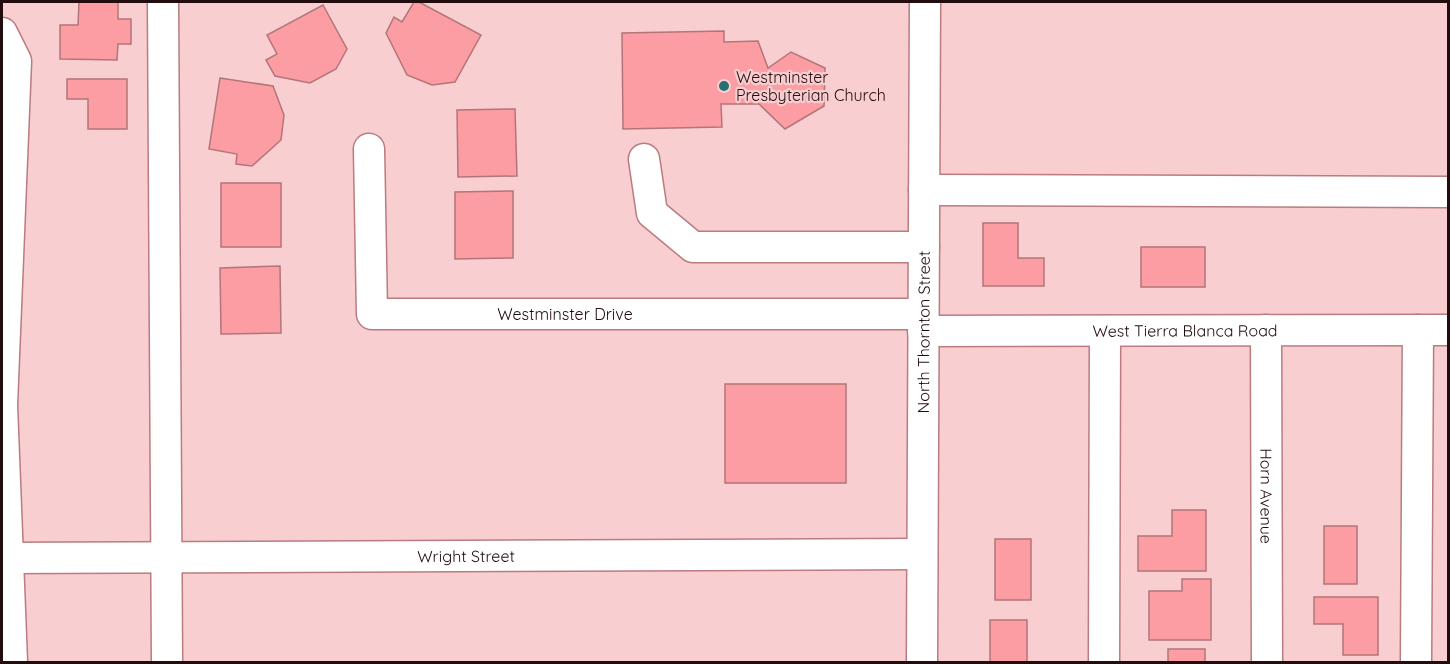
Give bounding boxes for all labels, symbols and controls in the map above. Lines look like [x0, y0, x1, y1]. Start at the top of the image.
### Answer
place label: Westminster Presbyterian Church [736, 67, 886, 105]
marker: Westminster Presbyterian Church [717, 79, 731, 93]
street label: North Thornton Street [913, 251, 934, 413]
street label: Westminster Drive [497, 304, 633, 324]
street label: West Tierra Blanca Road [1092, 320, 1278, 341]
street label: Horn Avenue [1256, 448, 1277, 544]
street label: Wright Street [417, 546, 515, 566]

